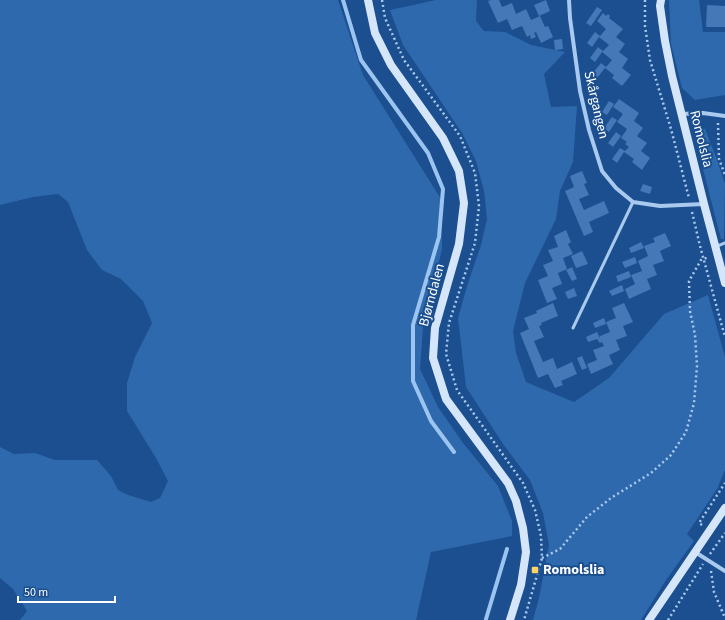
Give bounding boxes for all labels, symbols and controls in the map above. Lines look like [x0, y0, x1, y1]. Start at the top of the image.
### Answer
street label: Skårgangen [578, 69, 614, 141]
street label: Romolslia [684, 108, 718, 170]
street label: Bjørndalen [414, 261, 450, 329]
place label: Romolslia [543, 560, 604, 580]
marker: Romolslia [530, 565, 540, 575]
scale bar [18, 578, 115, 604]
text: 50 m [24, 584, 48, 601]

